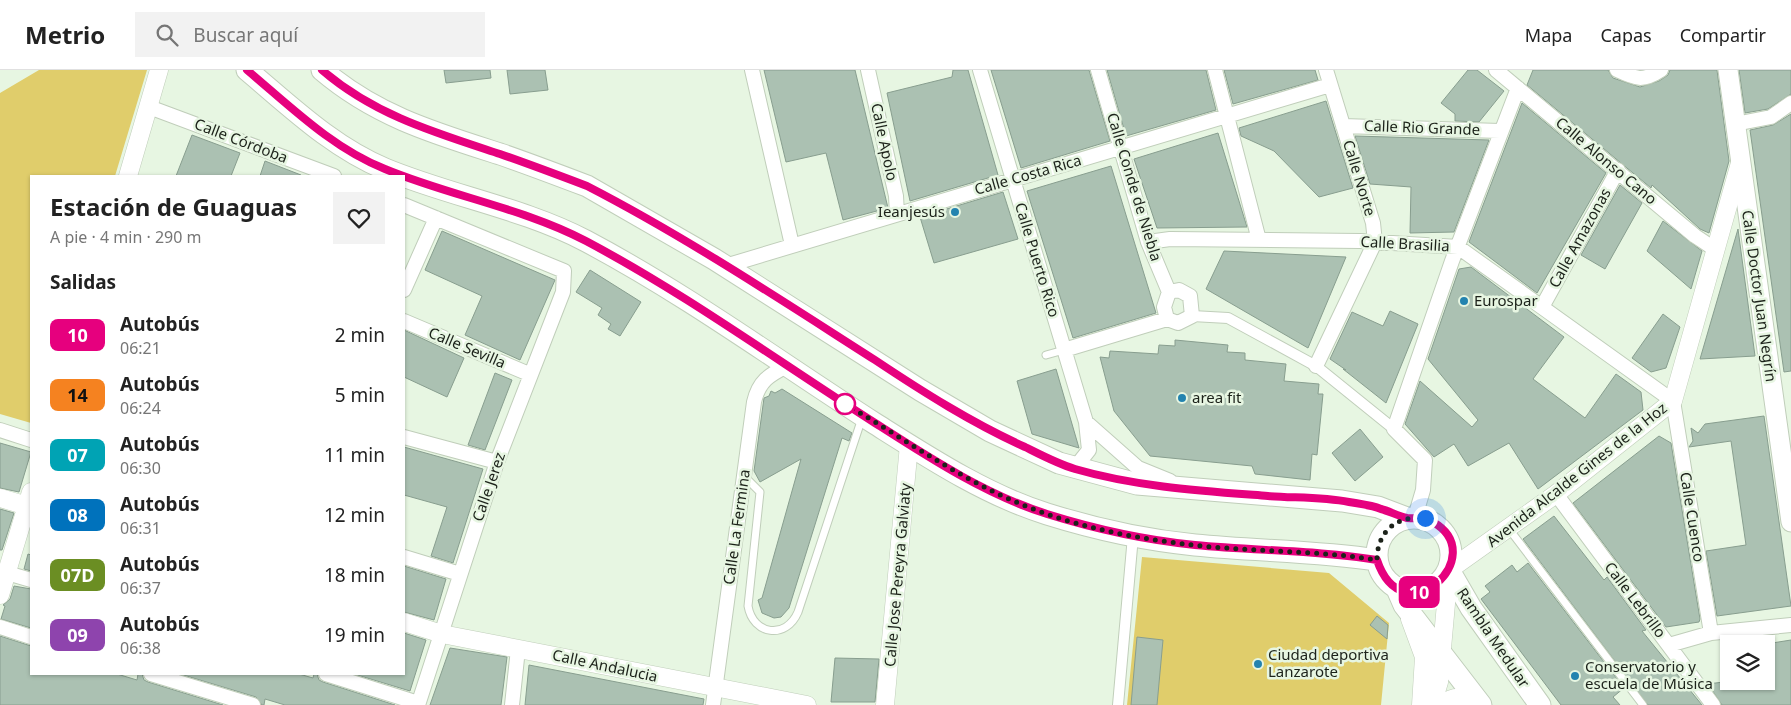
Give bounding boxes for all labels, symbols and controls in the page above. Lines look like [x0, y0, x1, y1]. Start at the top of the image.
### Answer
search box [135, 12, 485, 57]
text: Metrio [25, 18, 105, 51]
icon: search [153, 21, 181, 49]
text: Buscar aquí [193, 22, 298, 48]
text: Mapa [1525, 23, 1572, 47]
text: Capas [1600, 23, 1652, 47]
text: Compartir [1680, 23, 1766, 47]
street label: Calle Apolo [867, 101, 903, 182]
street label: Calle Conde de Niebla [1103, 110, 1167, 263]
street label: Calle Alonso Cano [1552, 112, 1661, 208]
street label: Calle Córdoba [192, 113, 291, 167]
street label: Calle Rio Grande [1364, 115, 1481, 139]
street label: Calle Norte [1339, 137, 1381, 218]
street label: Calle Costa Rica [972, 149, 1083, 199]
street label: Calle Amazonas [1543, 184, 1615, 291]
text: Estación de Guaguas [50, 190, 297, 223]
button: heart [333, 192, 385, 244]
street label: Calle Puerto Rico [1011, 200, 1065, 319]
place label: Ieanjesús [878, 201, 945, 221]
marker: Ieanjesús [949, 206, 961, 218]
street label: Calle Doctor Juan Negrín [1738, 209, 1782, 383]
text: A pie · 4 min · 290 m [50, 226, 201, 248]
street label: Calle Brasilia [1360, 231, 1450, 255]
text: Salidas [50, 269, 116, 295]
place label: Eurospar [1474, 290, 1538, 310]
marker: Eurospar [1458, 295, 1470, 307]
text: Autobús [120, 311, 200, 337]
text: 2 min [335, 322, 385, 348]
street label: Calle Sevilla [426, 322, 509, 372]
text: 10 [67, 323, 88, 347]
text: 06:21 [120, 337, 161, 359]
text: Autobús [120, 371, 200, 397]
text: 5 min [335, 382, 385, 408]
text: 14 [67, 383, 88, 407]
place label: area fit [1192, 387, 1242, 407]
marker: area fit [1176, 392, 1188, 404]
unlabelled marker [834, 393, 856, 415]
text: 06:24 [120, 397, 161, 419]
street label: Avenida Alcalde Gines de la Hoz [1482, 398, 1671, 551]
text: Autobús [120, 431, 200, 457]
text: 11 min [324, 442, 385, 468]
text: 07 [67, 443, 88, 467]
street label: Calle Jerez [467, 449, 509, 524]
text: 06:30 [120, 457, 161, 479]
street label: Calle La Fermina [718, 468, 754, 586]
street label: Calle Cuenco [1676, 470, 1710, 563]
street label: Calle Jose Pereyra Galviaty [879, 482, 915, 668]
text: Autobús [120, 491, 200, 517]
text: 12 min [324, 502, 385, 528]
text: 08 [67, 503, 88, 527]
your location [1413, 506, 1438, 531]
text: 06:31 [120, 517, 161, 539]
text: Autobús [120, 551, 200, 577]
street label: Calle Lebrillo [1601, 557, 1671, 642]
text: 18 min [324, 562, 385, 588]
text: 07D [61, 563, 94, 587]
line badge: 10 [1396, 576, 1442, 608]
text: 06:37 [120, 577, 161, 599]
text: 10 [1409, 580, 1429, 604]
street label: Rambla Medular [1453, 584, 1535, 691]
text: Autobús [120, 611, 200, 637]
text: 19 min [324, 622, 385, 648]
text: 09 [67, 623, 88, 647]
map controls [1720, 635, 1775, 690]
button: layers [1720, 635, 1775, 690]
text: 06:38 [120, 637, 161, 659]
street label: Calle Andalucia [551, 644, 660, 686]
place label: Ciudad deportiva Lanzarote [1268, 644, 1389, 681]
place label: Conservatorio y escuela de Música [1585, 656, 1713, 693]
marker: Ciudad deportiva Lanzarote [1252, 658, 1264, 670]
marker: Conservatorio y escuela de Música [1569, 670, 1581, 682]

